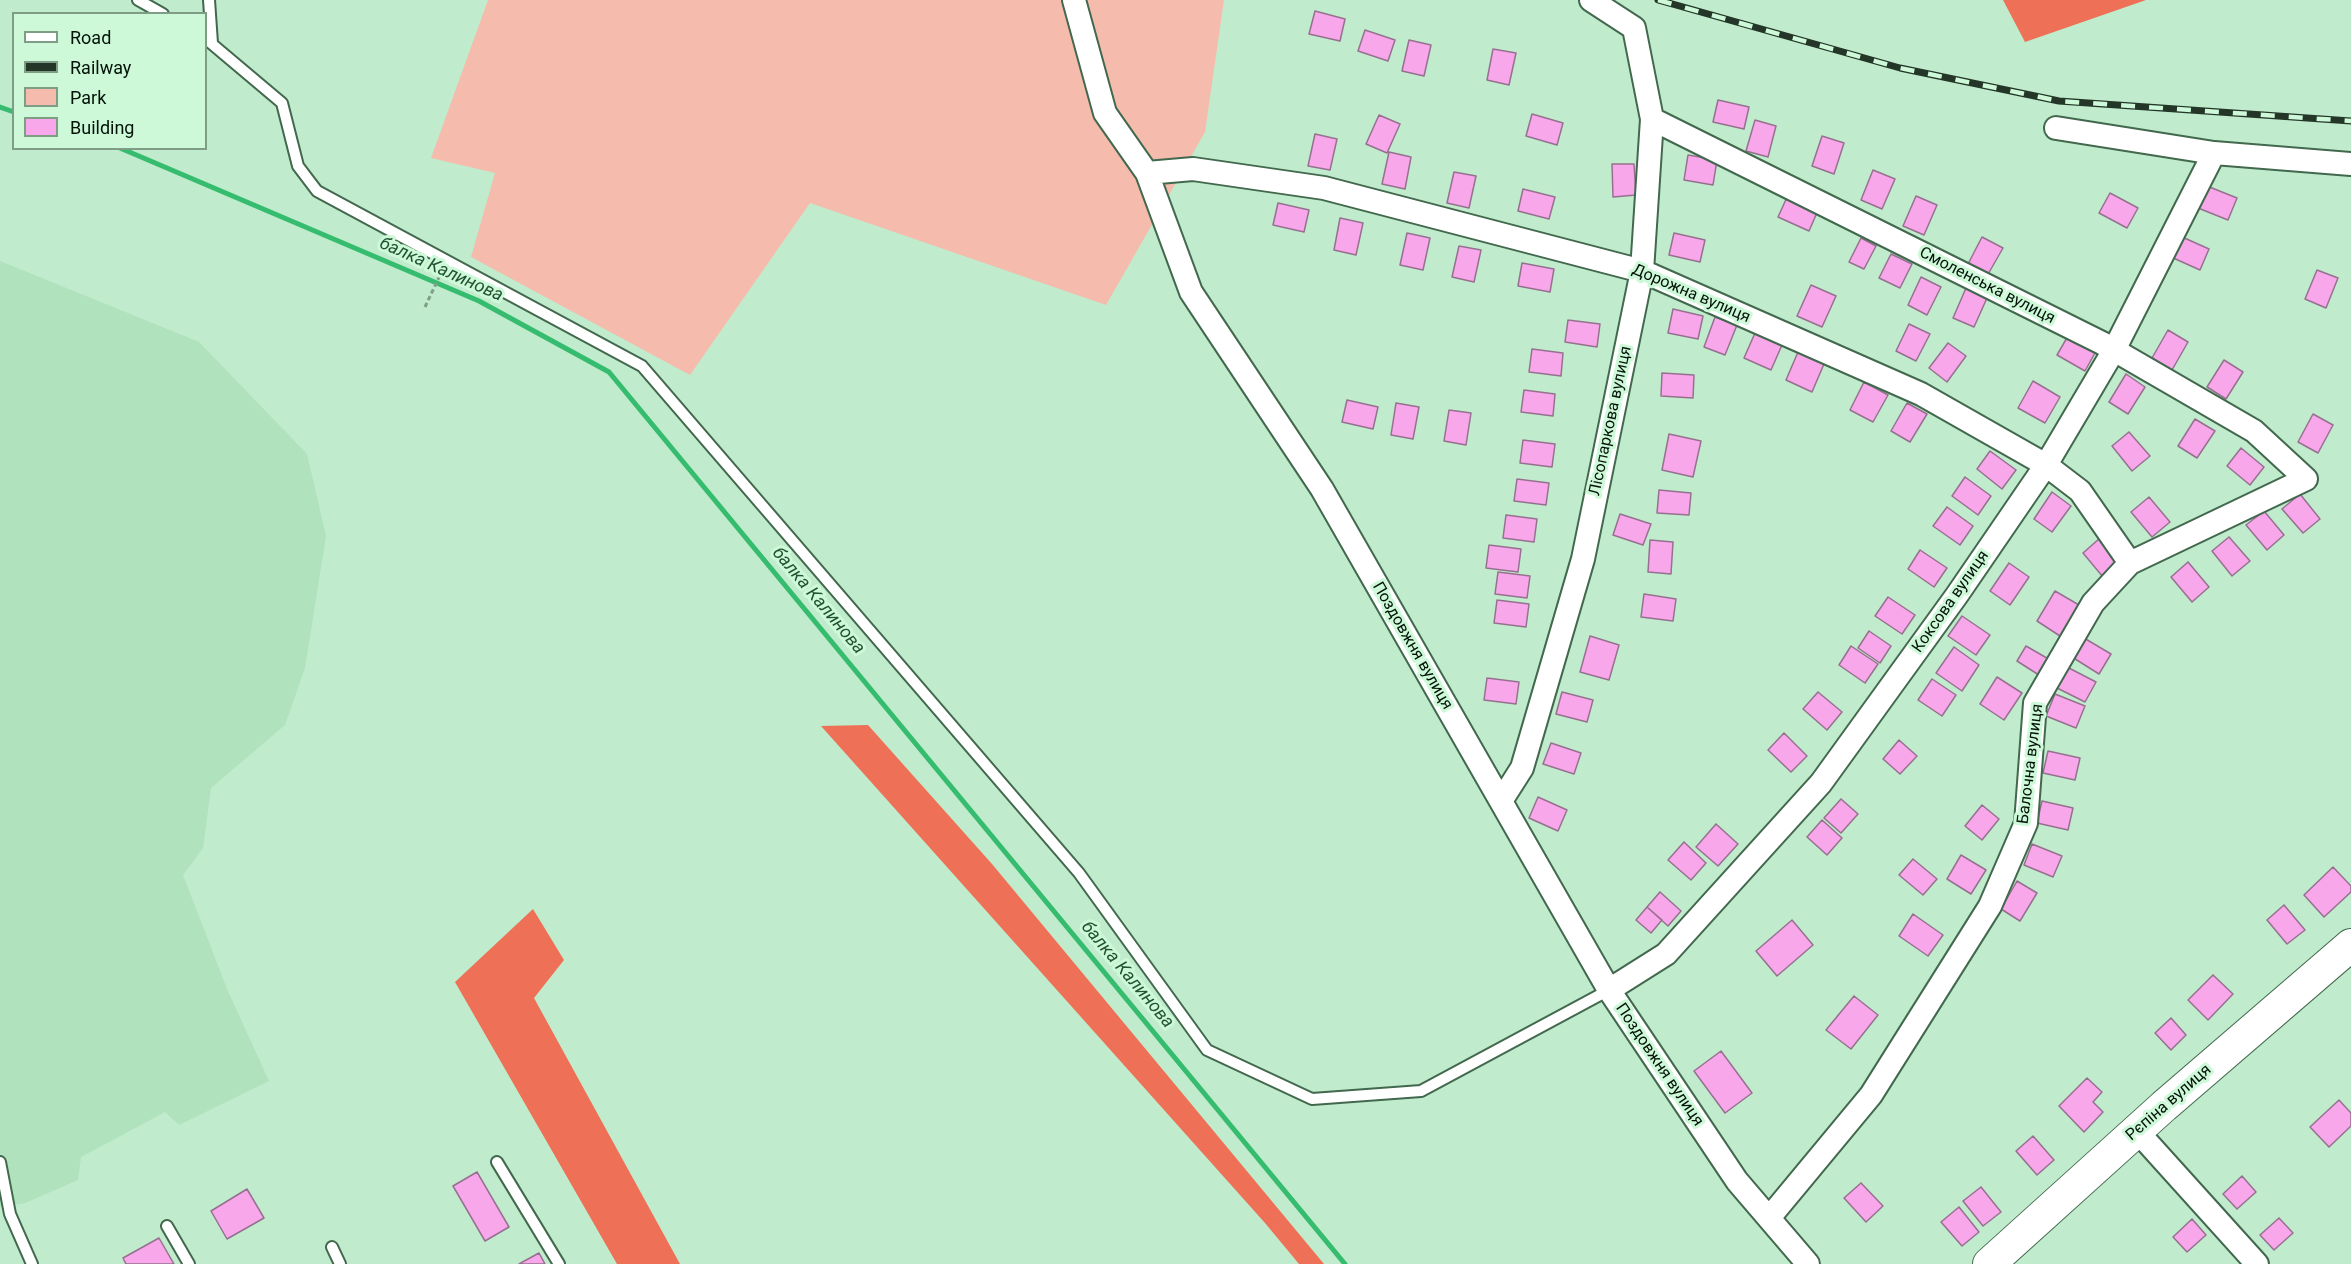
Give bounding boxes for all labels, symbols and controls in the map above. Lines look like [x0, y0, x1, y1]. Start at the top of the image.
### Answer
legend [12, 12, 207, 150]
text: Road [70, 27, 111, 48]
text: Railway [70, 57, 131, 78]
text: Park [70, 87, 106, 108]
text: Building [70, 117, 134, 138]
water label: балка Калинова [376, 233, 506, 307]
street label: Смоленська вулиця [1916, 243, 2058, 329]
street label: Дорожна вулиця [1629, 260, 1753, 328]
street label: Лісопаркова вулиця [1586, 345, 1636, 497]
water label: балка Калинова [767, 543, 869, 659]
street label: Коксова вулиця [1909, 547, 1993, 657]
street label: Поздовжня вулиця [1368, 579, 1456, 713]
street label: Балочна вулиця [2014, 703, 2048, 825]
water label: балка Калинова [1076, 917, 1178, 1033]
street label: Поздовжня вулиця [1611, 1000, 1707, 1130]
street label: Рєпіна вулиця [2122, 1061, 2216, 1145]

